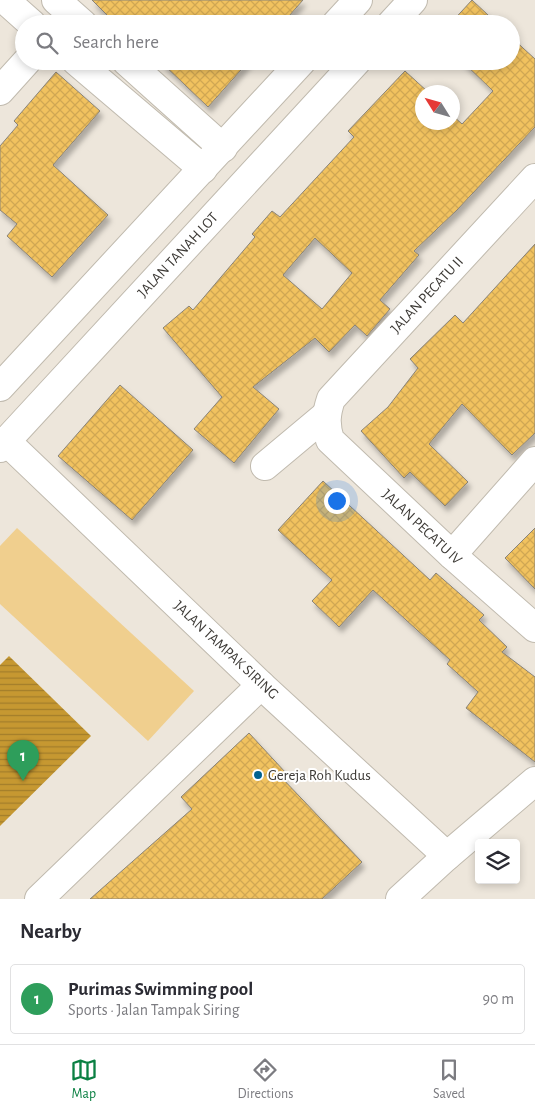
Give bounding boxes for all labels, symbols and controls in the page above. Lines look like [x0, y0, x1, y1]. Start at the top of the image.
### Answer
search box [15, 15, 520, 70]
icon: search [33, 29, 61, 57]
text: Search here [73, 33, 159, 52]
north arrow [415, 85, 460, 130]
street label: JALAN TANAH LOT [135, 209, 221, 300]
street label: JALAN PECATU II [388, 254, 466, 336]
street label: JALAN PECATU IV [379, 486, 465, 568]
your location [324, 488, 350, 514]
street label: JALAN TAMPAK SIRING [171, 598, 281, 702]
pin: 1 [7, 740, 39, 781]
place label: Gereja Roh Kudus [268, 768, 371, 783]
marker: Gereja Roh Kudus [252, 769, 264, 781]
map controls [475, 839, 520, 884]
button: layers [475, 839, 520, 884]
text: Nearby [20, 921, 81, 942]
text: Purimas Swimming pool [68, 980, 253, 999]
text: 1 [34, 991, 40, 1007]
text: 90 m [483, 991, 514, 1007]
text: Sports · Jalan Tampak Siring [68, 1002, 239, 1018]
tab: Map [70, 1056, 98, 1103]
tab: Directions [238, 1056, 293, 1103]
tab: Saved [433, 1056, 465, 1103]

